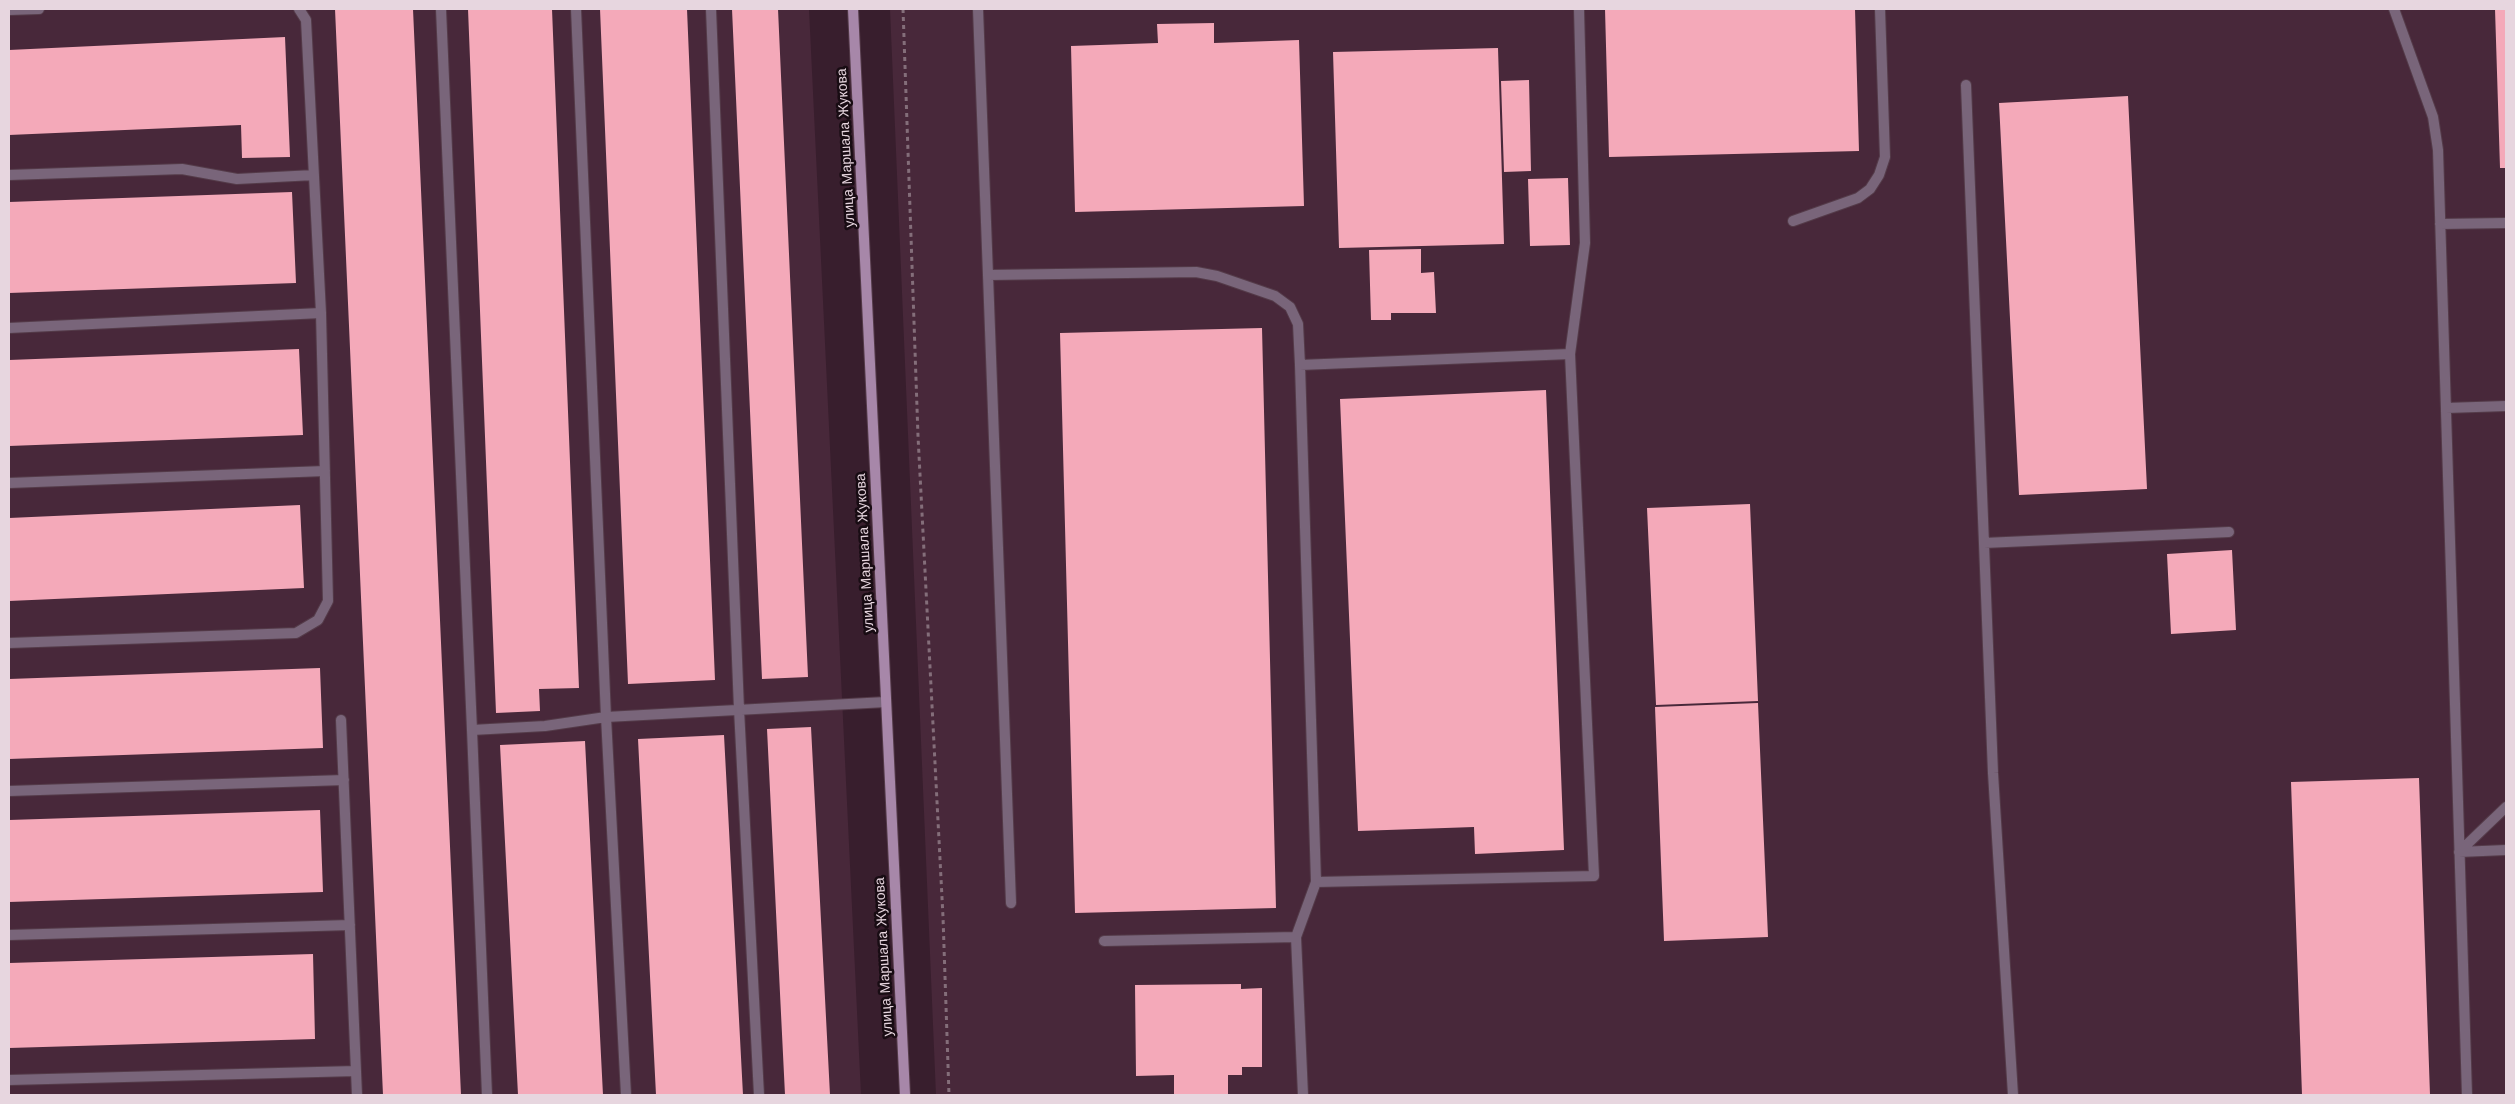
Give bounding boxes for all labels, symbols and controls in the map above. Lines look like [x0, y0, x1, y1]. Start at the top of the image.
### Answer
street label: улица Маршала Жукова [833, 68, 859, 228]
street label: улица Маршала Жукова [852, 473, 878, 633]
street label: улица Маршала Жукова [871, 877, 897, 1037]

